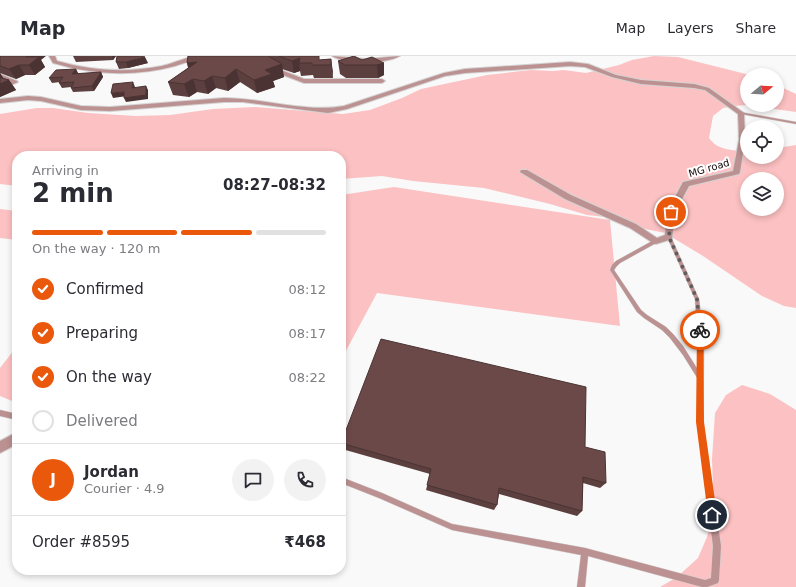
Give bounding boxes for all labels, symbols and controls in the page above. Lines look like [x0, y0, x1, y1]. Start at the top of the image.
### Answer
text: Map [20, 17, 65, 39]
text: Map [616, 20, 645, 36]
text: Layers [667, 20, 714, 36]
text: Share [736, 20, 776, 36]
north arrow [740, 68, 784, 112]
map controls [740, 68, 784, 216]
button: locate [740, 120, 784, 164]
street label: MG road [687, 157, 731, 179]
text: Arriving in [32, 163, 99, 178]
button: layers [740, 172, 784, 216]
text: 08:27–08:32 [223, 176, 326, 194]
text: 2 min [32, 178, 114, 208]
pin [654, 195, 688, 229]
icon: bag [660, 201, 682, 223]
text: On the way · 120 m [32, 241, 160, 256]
icon: check [32, 278, 54, 300]
text: Confirmed [66, 280, 144, 298]
text: 08:12 [289, 282, 326, 297]
courier [680, 310, 720, 350]
icon: bike [689, 319, 711, 341]
icon: check [32, 322, 54, 344]
text: Preparing [66, 324, 138, 342]
text: 08:17 [289, 326, 326, 341]
icon: check [32, 366, 54, 388]
text: On the way [66, 368, 152, 386]
text: 08:22 [289, 370, 326, 385]
text: Delivered [66, 412, 138, 430]
button: chat [232, 459, 274, 501]
button: phone [284, 459, 326, 501]
text: Jordan [84, 463, 139, 481]
text: J [50, 471, 56, 489]
text: Courier · 4.9 [84, 481, 165, 496]
pin [695, 498, 729, 532]
icon: home [701, 504, 723, 526]
text: Order #8595 [32, 533, 130, 551]
text: ₹468 [284, 533, 326, 551]

